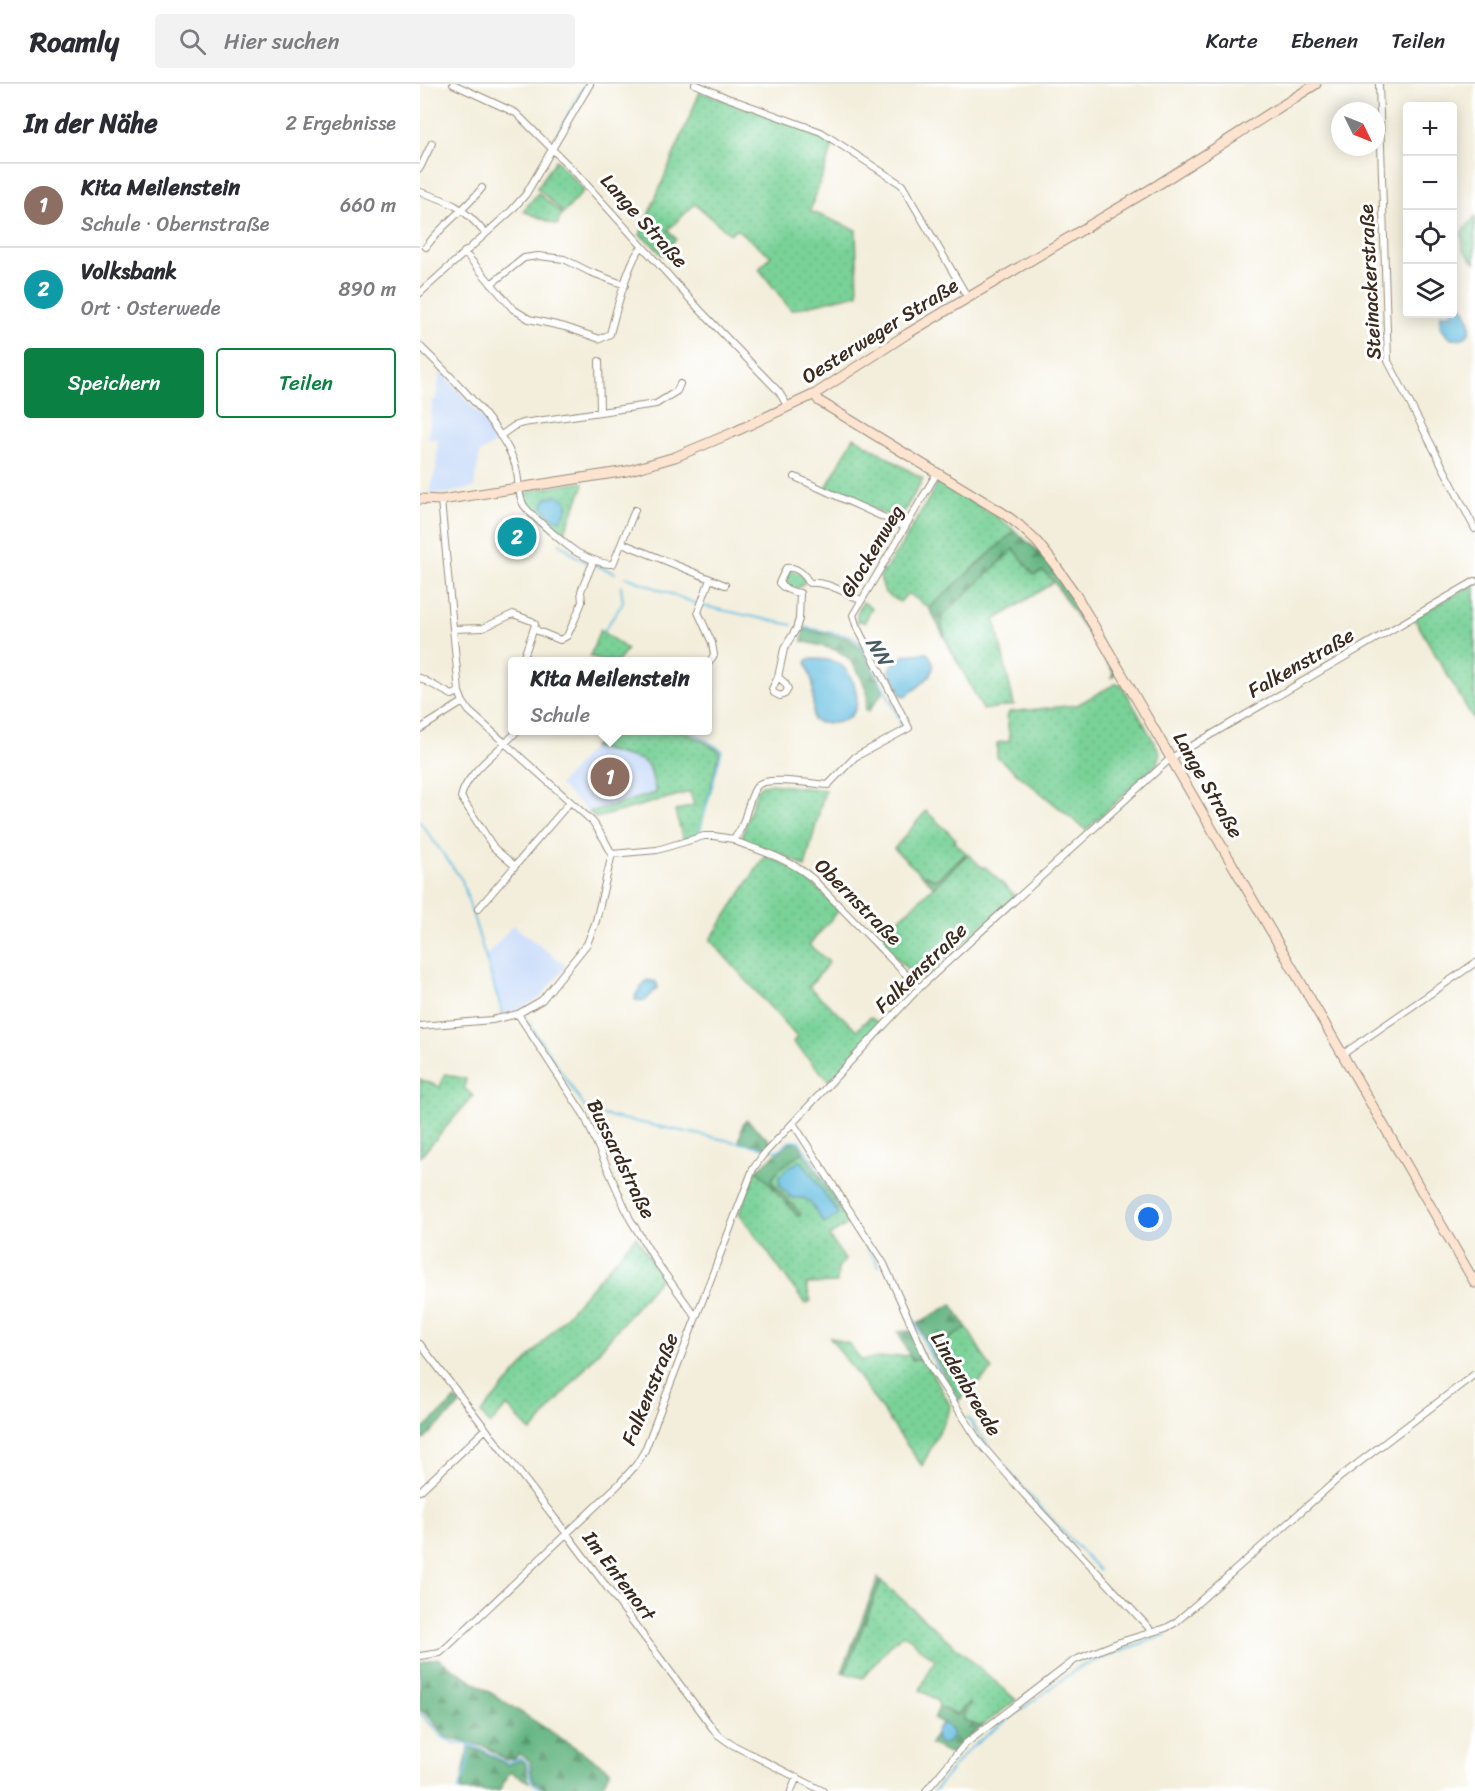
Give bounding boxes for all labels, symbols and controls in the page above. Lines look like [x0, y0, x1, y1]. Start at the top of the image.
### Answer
search box [155, 14, 575, 68]
text: Roamly [30, 17, 119, 66]
text: Hier suchen [224, 22, 339, 61]
text: Karte [1206, 22, 1258, 60]
text: Ebenen [1291, 22, 1358, 60]
text: Teilen [1391, 22, 1445, 60]
icon: search [176, 25, 209, 58]
text: In der Nähe [24, 100, 158, 146]
north arrow [1331, 102, 1385, 156]
map controls [1403, 102, 1457, 318]
button: + [1403, 102, 1457, 156]
text: 2 Ergebnisse [286, 106, 396, 141]
button: − [1403, 156, 1457, 210]
street label: Lange Straße [591, 165, 697, 277]
text: Kita Meilenstein [81, 168, 240, 207]
text: 1 [39, 188, 48, 223]
text: 660 m [340, 188, 396, 223]
street label: Steinackerstraße [1348, 203, 1392, 361]
text: Schule · Obernstraße [81, 207, 269, 242]
button: locate [1403, 210, 1457, 264]
text: Volksbank [81, 252, 177, 291]
button: layers [1403, 264, 1457, 318]
street label: Oesterweger Straße [794, 268, 966, 394]
text: 2 [38, 272, 49, 307]
text: 890 m [338, 272, 396, 307]
text: Ort · Osterwede [81, 291, 220, 326]
button: Speichern [24, 348, 204, 418]
button: Teilen [216, 348, 396, 418]
street label: Glockenweg [830, 498, 914, 604]
pin: 2 [498, 514, 536, 560]
street label: Falkenstraße [1241, 618, 1361, 708]
water label: NN [855, 628, 905, 676]
popup [508, 657, 712, 735]
text: Kita Meilenstein [530, 659, 690, 698]
text: Schule [530, 698, 590, 733]
street label: Lange Straße [1163, 725, 1253, 845]
pin: 1 [590, 754, 630, 800]
street label: Obernstraße [806, 850, 911, 955]
street label: Falkenstraße [866, 914, 976, 1022]
street label: Bussardstraße [577, 1093, 665, 1225]
your location [1134, 1203, 1163, 1232]
street label: Lindenbreede [921, 1325, 1011, 1443]
street label: Falkenstraße [612, 1327, 688, 1451]
street label: Im Entenort [573, 1522, 665, 1630]

